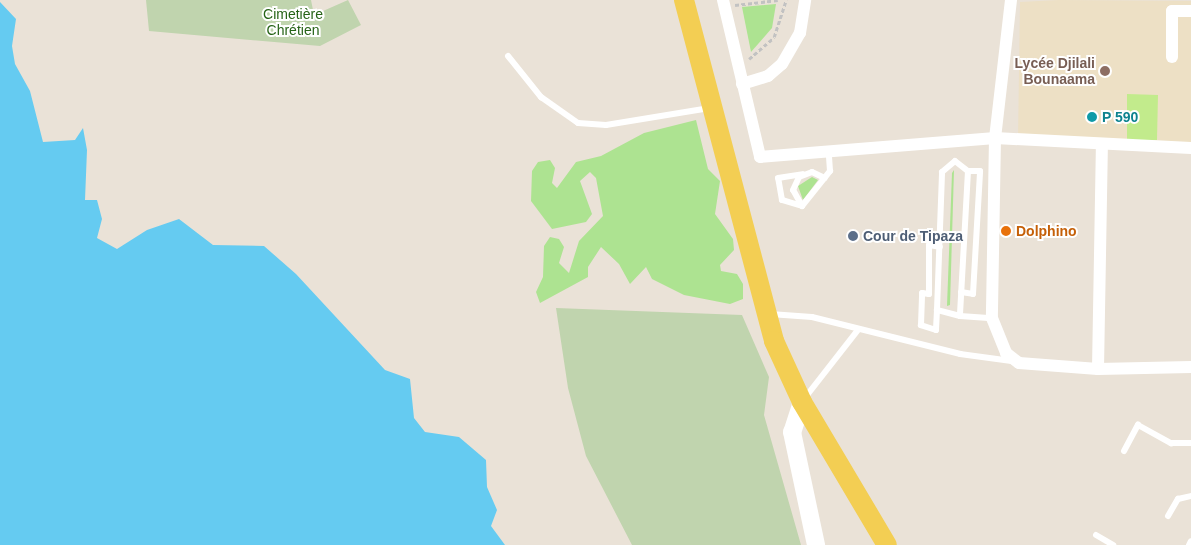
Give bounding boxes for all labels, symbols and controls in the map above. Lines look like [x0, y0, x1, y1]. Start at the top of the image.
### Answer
park label: Cimetière Chrétien [263, 6, 323, 38]
place label: Lycée Djilali Bounaama [1015, 55, 1095, 88]
marker: Lycée Djilali Bounaama [1099, 65, 1111, 77]
place label: P 590 [1102, 109, 1139, 125]
marker: P 590 [1086, 111, 1098, 123]
place label: Dolphino [1016, 223, 1077, 239]
marker: Dolphino [1000, 225, 1012, 237]
place label: Cour de Tipaza [863, 228, 963, 244]
marker: Cour de Tipaza [847, 230, 859, 242]

